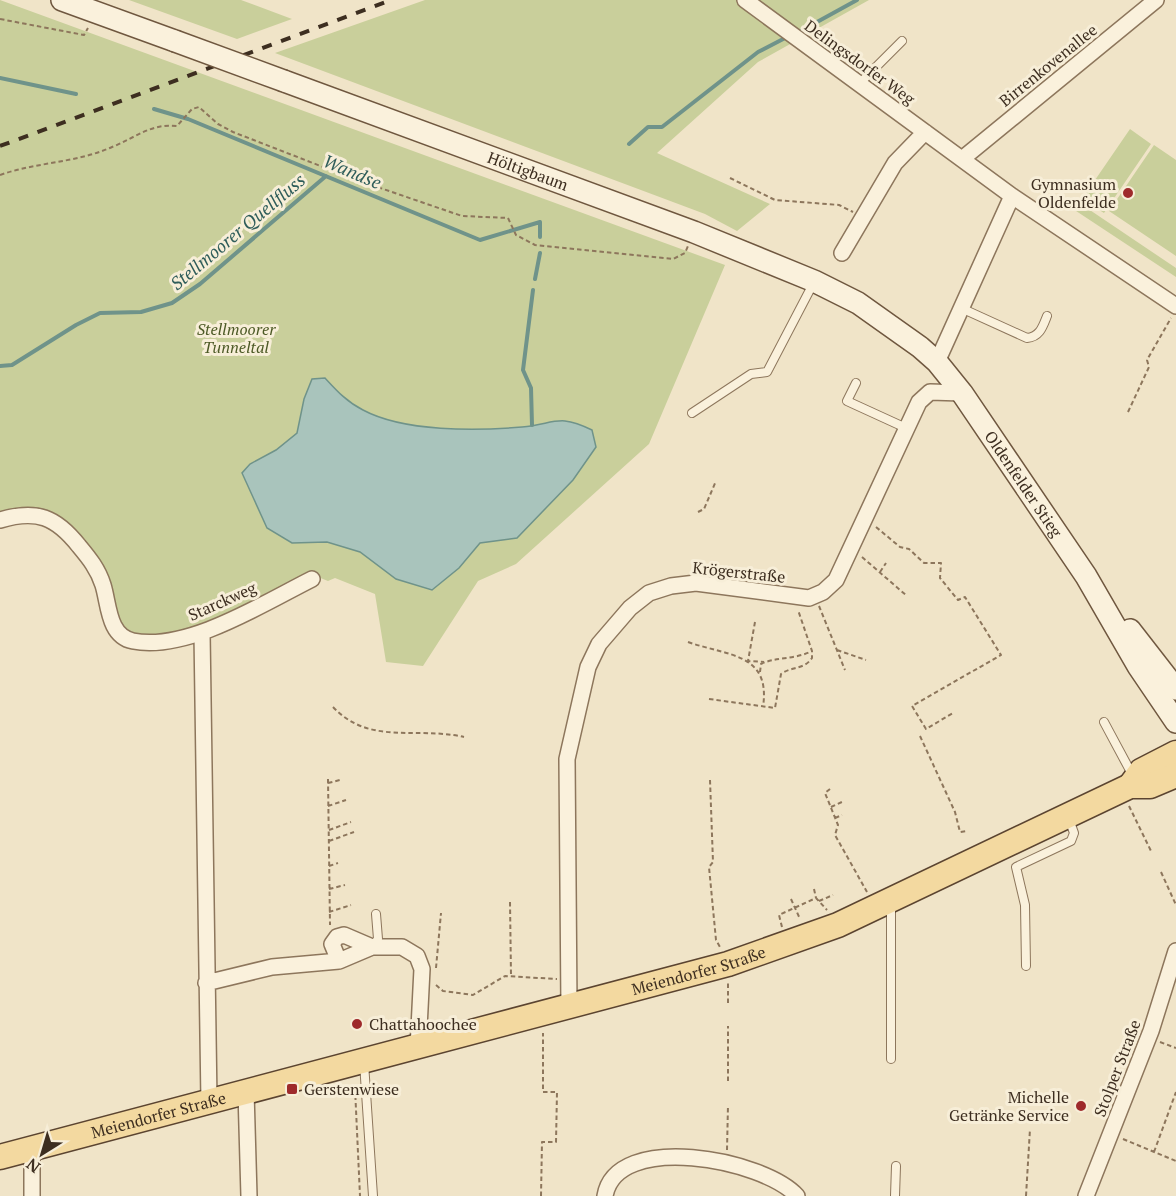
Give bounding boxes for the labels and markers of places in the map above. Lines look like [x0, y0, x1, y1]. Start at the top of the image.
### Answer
place label: Gymnasium Oldenfelde [1031, 173, 1116, 213]
marker: Gymnasium Oldenfelde [1121, 186, 1135, 200]
place label: Chattahoochee [369, 1013, 477, 1035]
marker: Chattahoochee [350, 1017, 364, 1031]
place label: Gerstenwiese [304, 1078, 399, 1100]
marker: Gerstenwiese [285, 1082, 299, 1096]
place label: Michelle Getränke Service [949, 1086, 1069, 1126]
marker: Michelle Getränke Service [1074, 1099, 1088, 1113]

